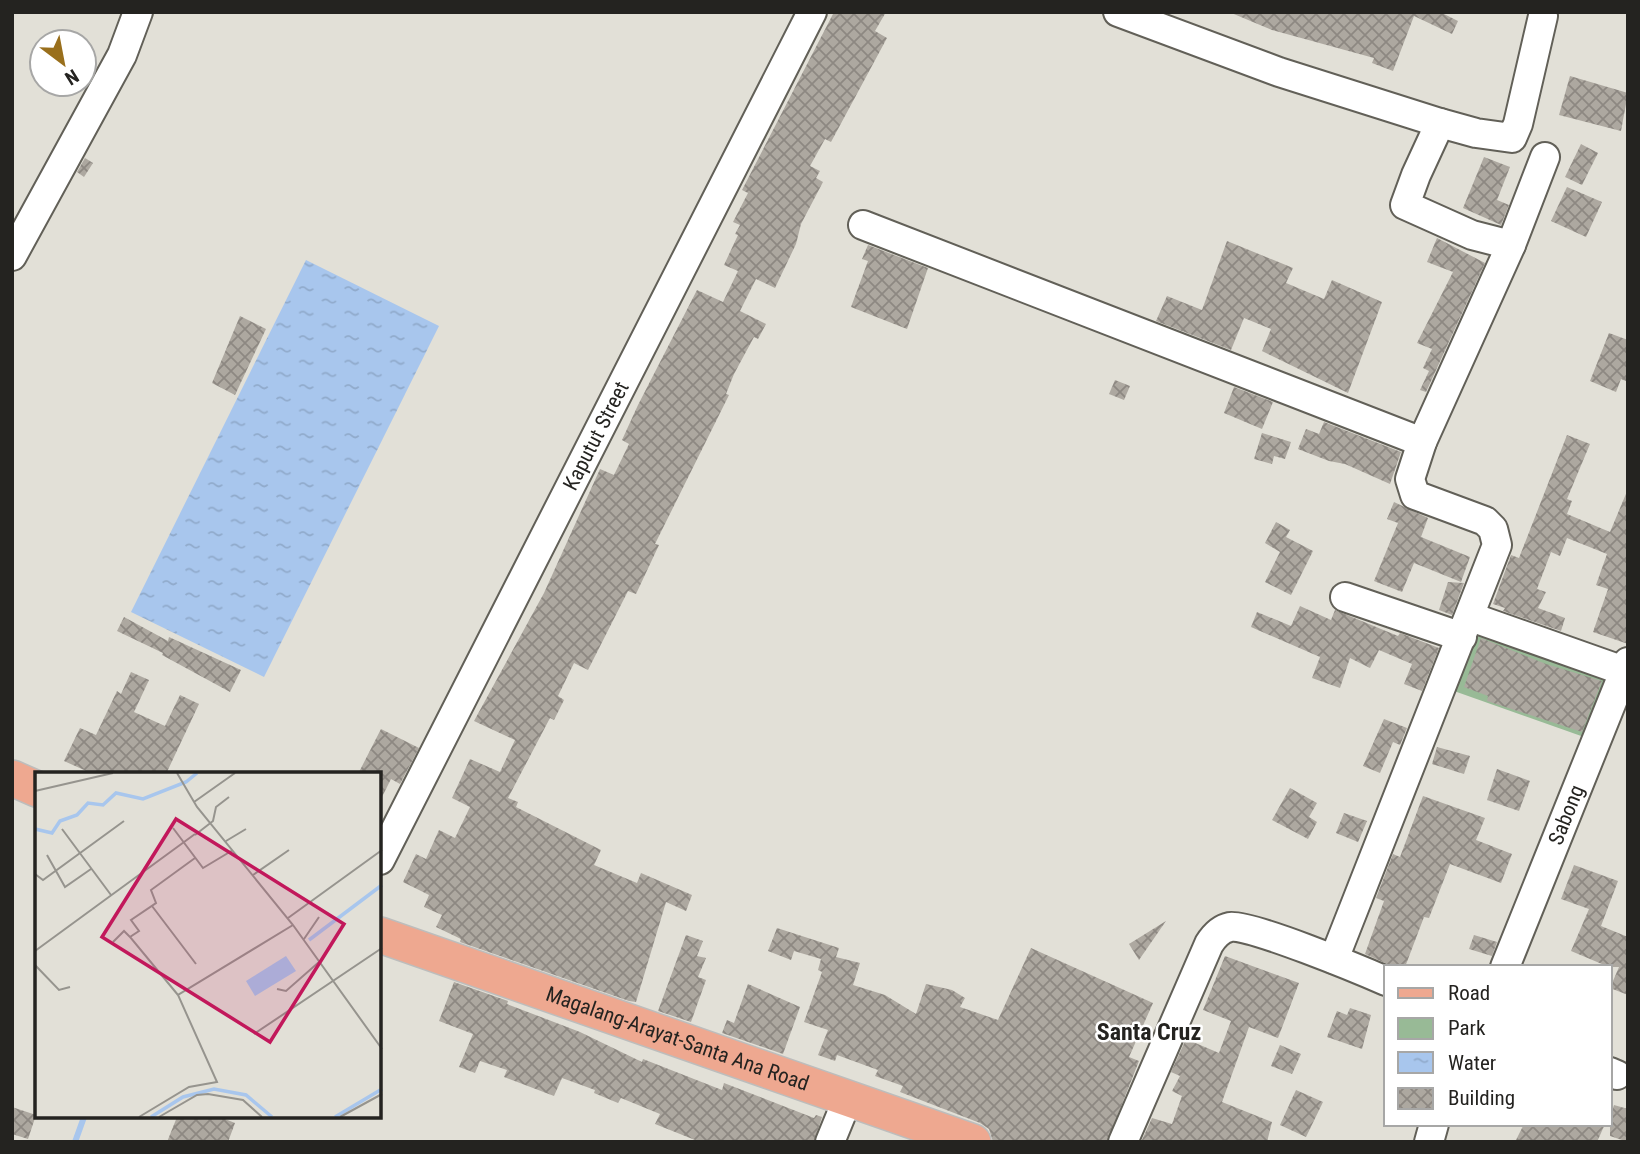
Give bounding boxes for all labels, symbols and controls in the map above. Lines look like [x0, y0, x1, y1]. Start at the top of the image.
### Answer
north arrow [28, 28, 98, 98]
text: N [61, 64, 83, 90]
street label: Kaputut Street [558, 378, 634, 494]
inset map [35, 772, 382, 1119]
street label: Sabong [1544, 781, 1589, 848]
legend [1384, 965, 1612, 1126]
text: Road [1448, 981, 1490, 1005]
street label: Magalang-Arayat-Santa Ana Road [543, 982, 812, 1096]
text: Park [1448, 1016, 1486, 1040]
district label: Santa Cruz [1097, 1018, 1201, 1046]
text: Water [1448, 1051, 1496, 1075]
text: Building [1448, 1086, 1515, 1110]

